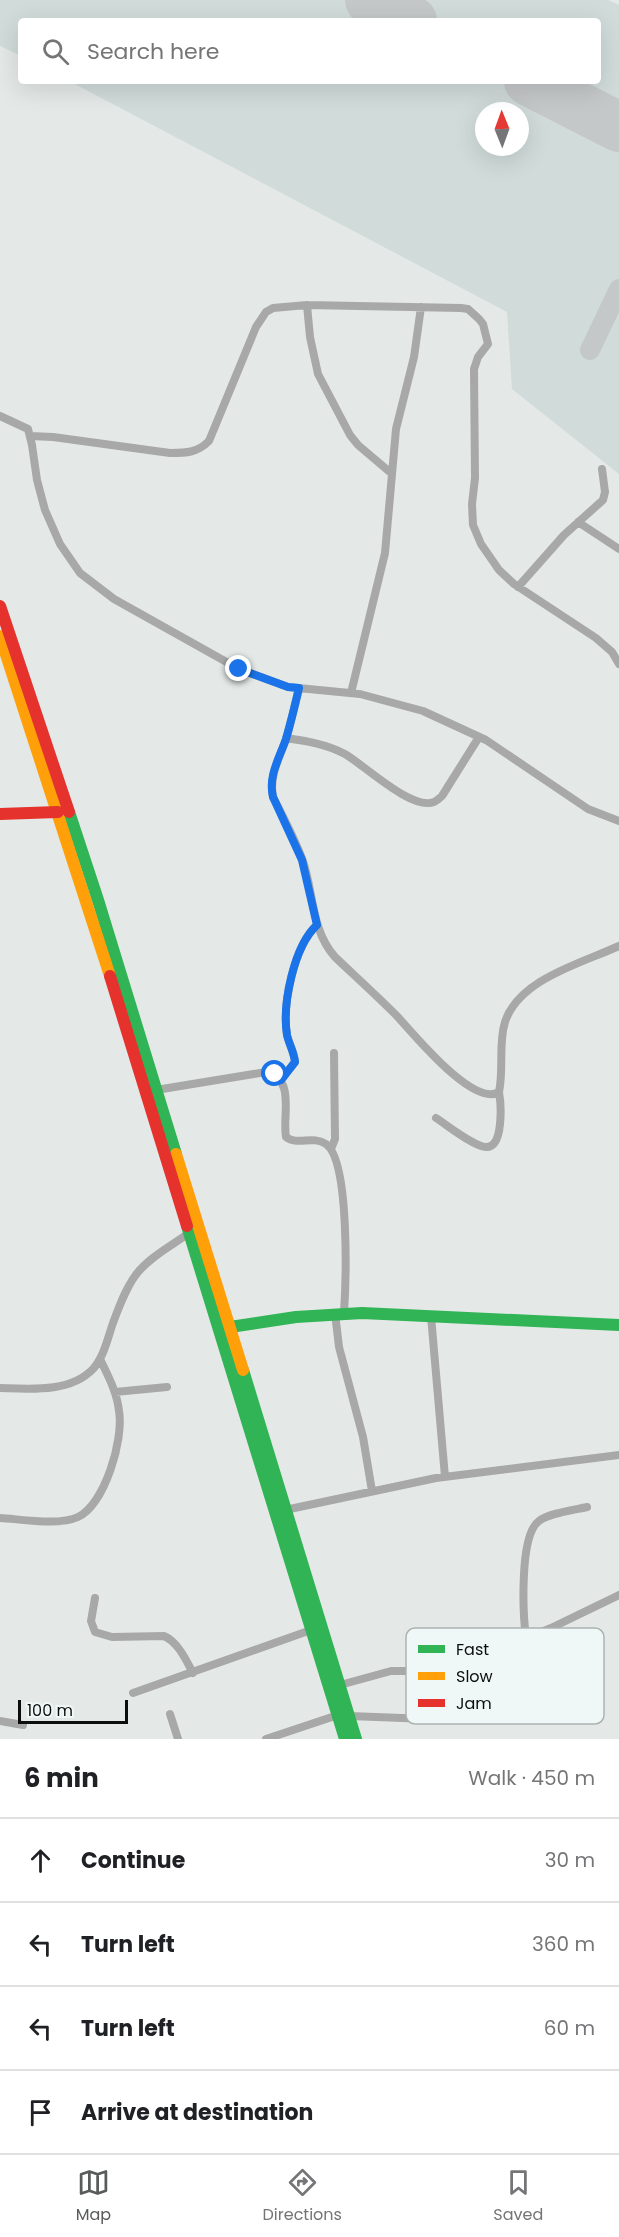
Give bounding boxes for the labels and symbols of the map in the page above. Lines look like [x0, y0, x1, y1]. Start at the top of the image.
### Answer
north arrow [475, 102, 529, 156]
route end [225, 655, 251, 681]
route start [261, 1060, 287, 1086]
legend [406, 1628, 604, 1724]
text: Fast [456, 1638, 489, 1661]
text: Slow [456, 1665, 493, 1688]
text: Jam [456, 1692, 492, 1715]
scale bar [18, 1697, 128, 1724]

